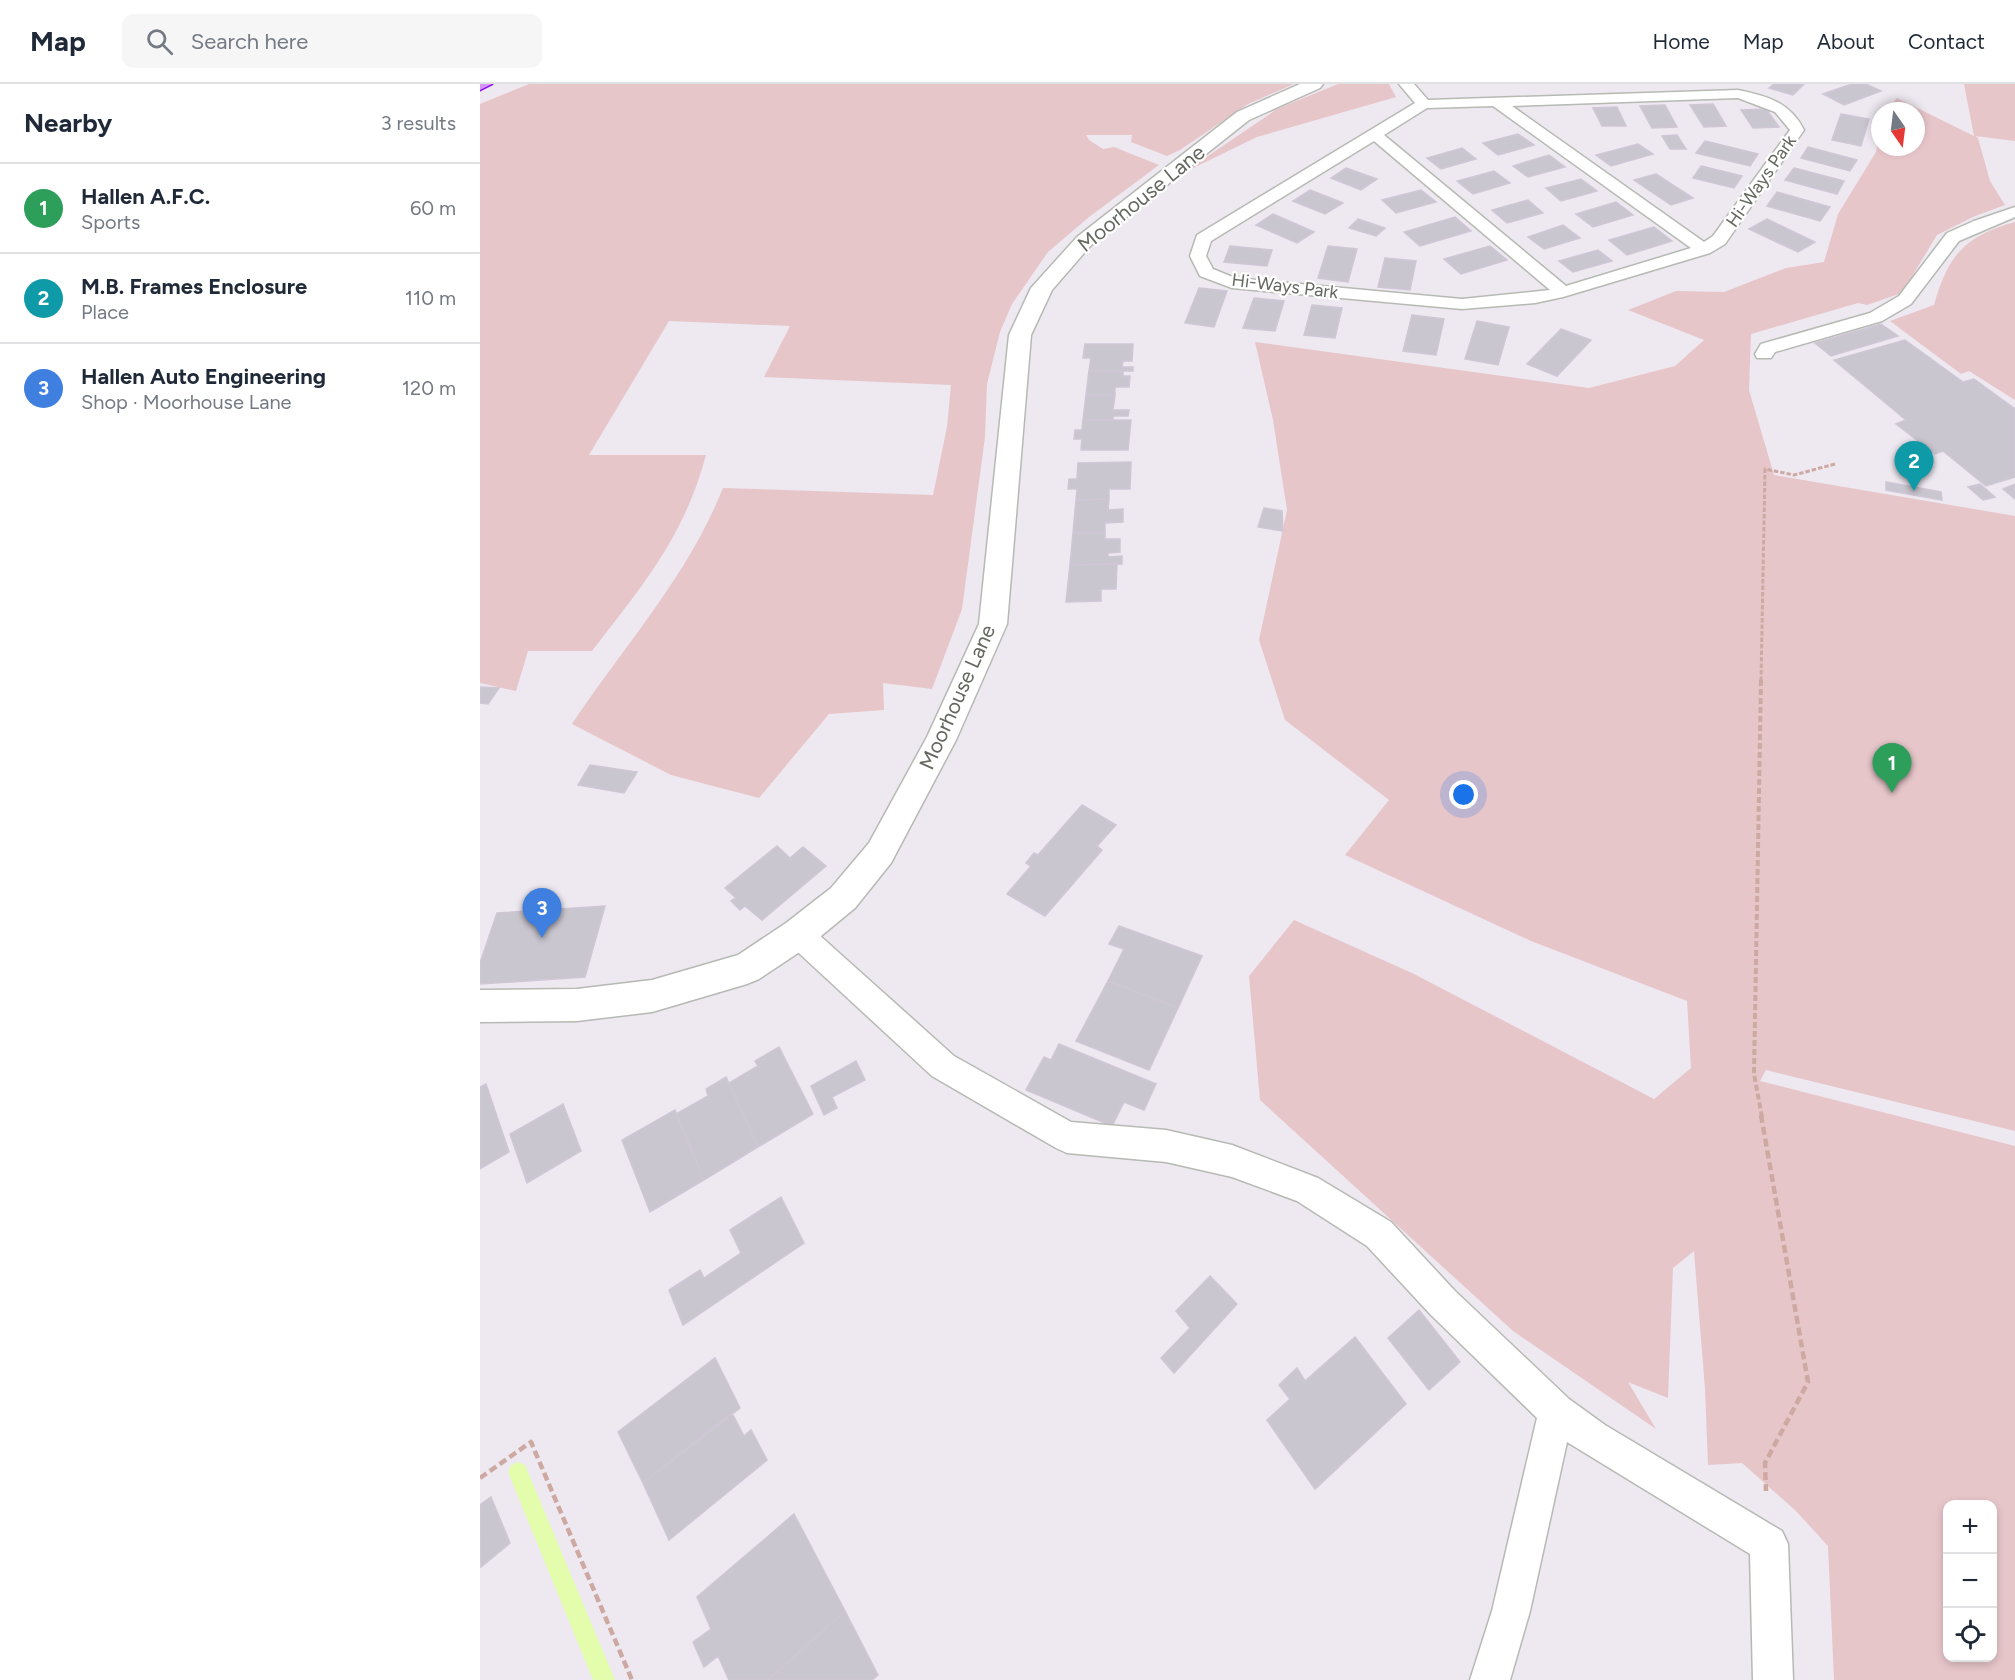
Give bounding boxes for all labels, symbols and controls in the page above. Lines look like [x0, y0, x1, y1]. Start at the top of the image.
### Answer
search box [122, 14, 542, 68]
text: Map [30, 24, 86, 58]
icon: search [143, 25, 176, 58]
text: Search here [191, 28, 308, 55]
text: Home [1653, 29, 1710, 54]
text: Map [1743, 29, 1784, 54]
text: About [1817, 29, 1875, 54]
text: Contact [1908, 29, 1985, 54]
north arrow [1871, 102, 1925, 156]
text: Nearby [24, 107, 112, 139]
text: 3 results [381, 111, 456, 135]
street label: Hi-Ways Park [1721, 131, 1801, 231]
street label: Moorhouse Lane [1072, 139, 1210, 257]
text: Hallen A.F.C. [81, 183, 210, 210]
text: 1 [39, 196, 48, 220]
text: 60 m [410, 196, 456, 220]
text: Sports [81, 210, 140, 234]
street label: Hi-Ways Park [1230, 269, 1340, 303]
text: M.B. Frames Enclosure [81, 273, 307, 300]
text: 2 [38, 286, 49, 310]
text: 110 m [405, 286, 456, 310]
text: Place [81, 300, 129, 324]
text: Hallen Auto Engineering [81, 363, 326, 390]
text: 3 [38, 376, 49, 400]
text: 120 m [402, 376, 456, 400]
text: Shop · Moorhouse Lane [81, 390, 291, 414]
pin: 2 [1894, 442, 1934, 491]
street label: Moorhouse Lane [914, 621, 1000, 773]
pin: 1 [1872, 744, 1912, 793]
your location [1449, 780, 1478, 809]
pin: 3 [522, 888, 562, 938]
map controls [1943, 1500, 1997, 1662]
button: + [1943, 1500, 1997, 1554]
button: − [1943, 1554, 1997, 1608]
button: locate [1943, 1608, 1997, 1662]

